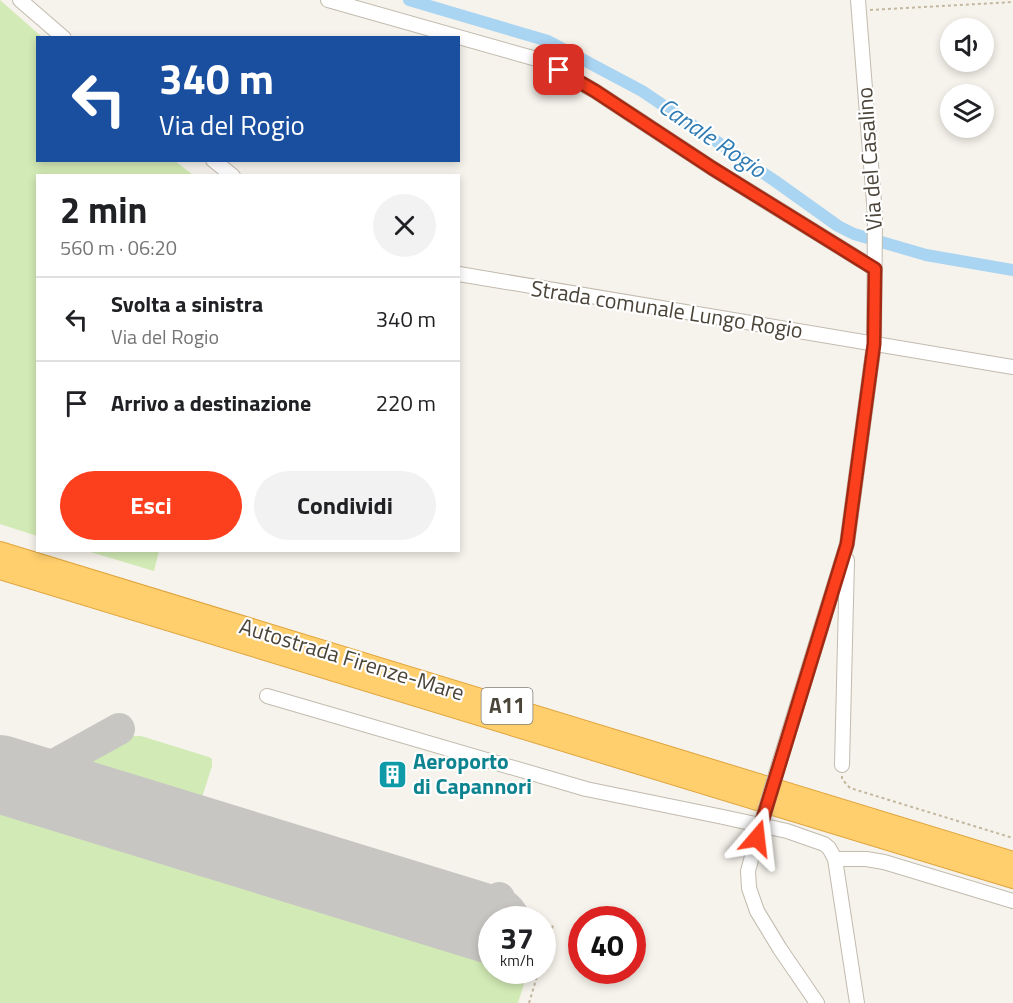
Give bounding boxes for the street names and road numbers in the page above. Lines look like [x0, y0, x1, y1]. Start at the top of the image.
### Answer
street label: Via del Casalino [847, 86, 891, 232]
street label: Strada comunale Lungo Rogio [529, 271, 805, 347]
street label: Autostrada Firenze-Mare [235, 609, 469, 709]
road number: A11 [482, 688, 532, 724]

